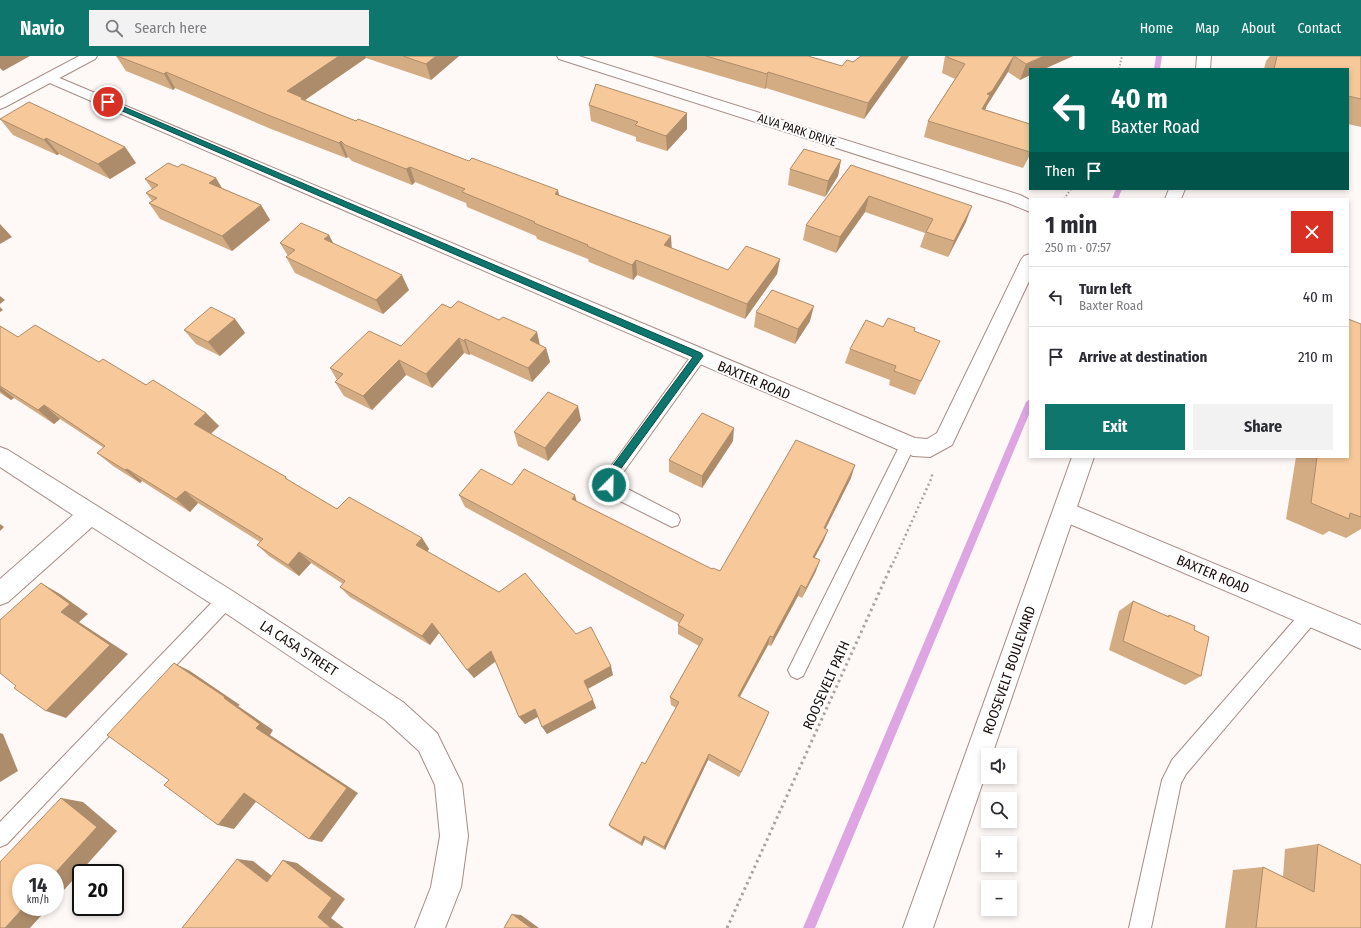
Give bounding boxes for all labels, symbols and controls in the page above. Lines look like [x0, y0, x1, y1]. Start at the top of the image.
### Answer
search box [89, 10, 369, 46]
text: Navio [20, 17, 65, 40]
icon: search [103, 17, 125, 39]
text: Search here [135, 19, 207, 37]
text: Home [1140, 20, 1173, 37]
text: Map [1195, 20, 1219, 37]
text: About [1241, 20, 1276, 37]
text: Contact [1298, 20, 1341, 37]
text: 40 m [1111, 82, 1168, 115]
icon: left [1045, 84, 1097, 136]
pin [91, 85, 125, 119]
icon: arrive [97, 91, 119, 113]
street label: ALVA PARK DRIVE [756, 111, 838, 149]
text: Baxter Road [1111, 116, 1200, 138]
icon: arrive [1083, 160, 1105, 182]
text: Then [1045, 162, 1075, 180]
text: 1 min [1045, 211, 1097, 239]
button: close [1291, 211, 1333, 253]
text: 250 m · 07:57 [1045, 240, 1111, 255]
text: Turn left [1079, 280, 1132, 298]
icon: left [1045, 286, 1067, 308]
text: 40 m [1303, 288, 1333, 306]
text: Baxter Road [1079, 298, 1143, 313]
icon: arrive [1045, 346, 1067, 368]
text: Arrive at destination [1079, 348, 1207, 366]
text: 210 m [1298, 348, 1333, 366]
street label: BAXTER ROAD [715, 358, 793, 403]
button: Exit [1045, 404, 1185, 450]
button: Share [1193, 404, 1333, 450]
position arrow [588, 464, 630, 506]
street label: BAXTER ROAD [1174, 552, 1252, 597]
street label: ROOSEVELT BOULEVARD [980, 604, 1039, 737]
street label: LA CASA STREET [257, 617, 341, 680]
street label: ROOSEVELT PATH [799, 638, 854, 732]
map controls [981, 748, 1017, 916]
button: sound [981, 748, 1017, 784]
button: search [981, 792, 1017, 828]
button: + [981, 836, 1017, 872]
speed limit sign: 20 [72, 864, 124, 916]
text: 14 [29, 873, 47, 897]
button: − [981, 880, 1017, 916]
text: km/h [27, 894, 49, 906]

